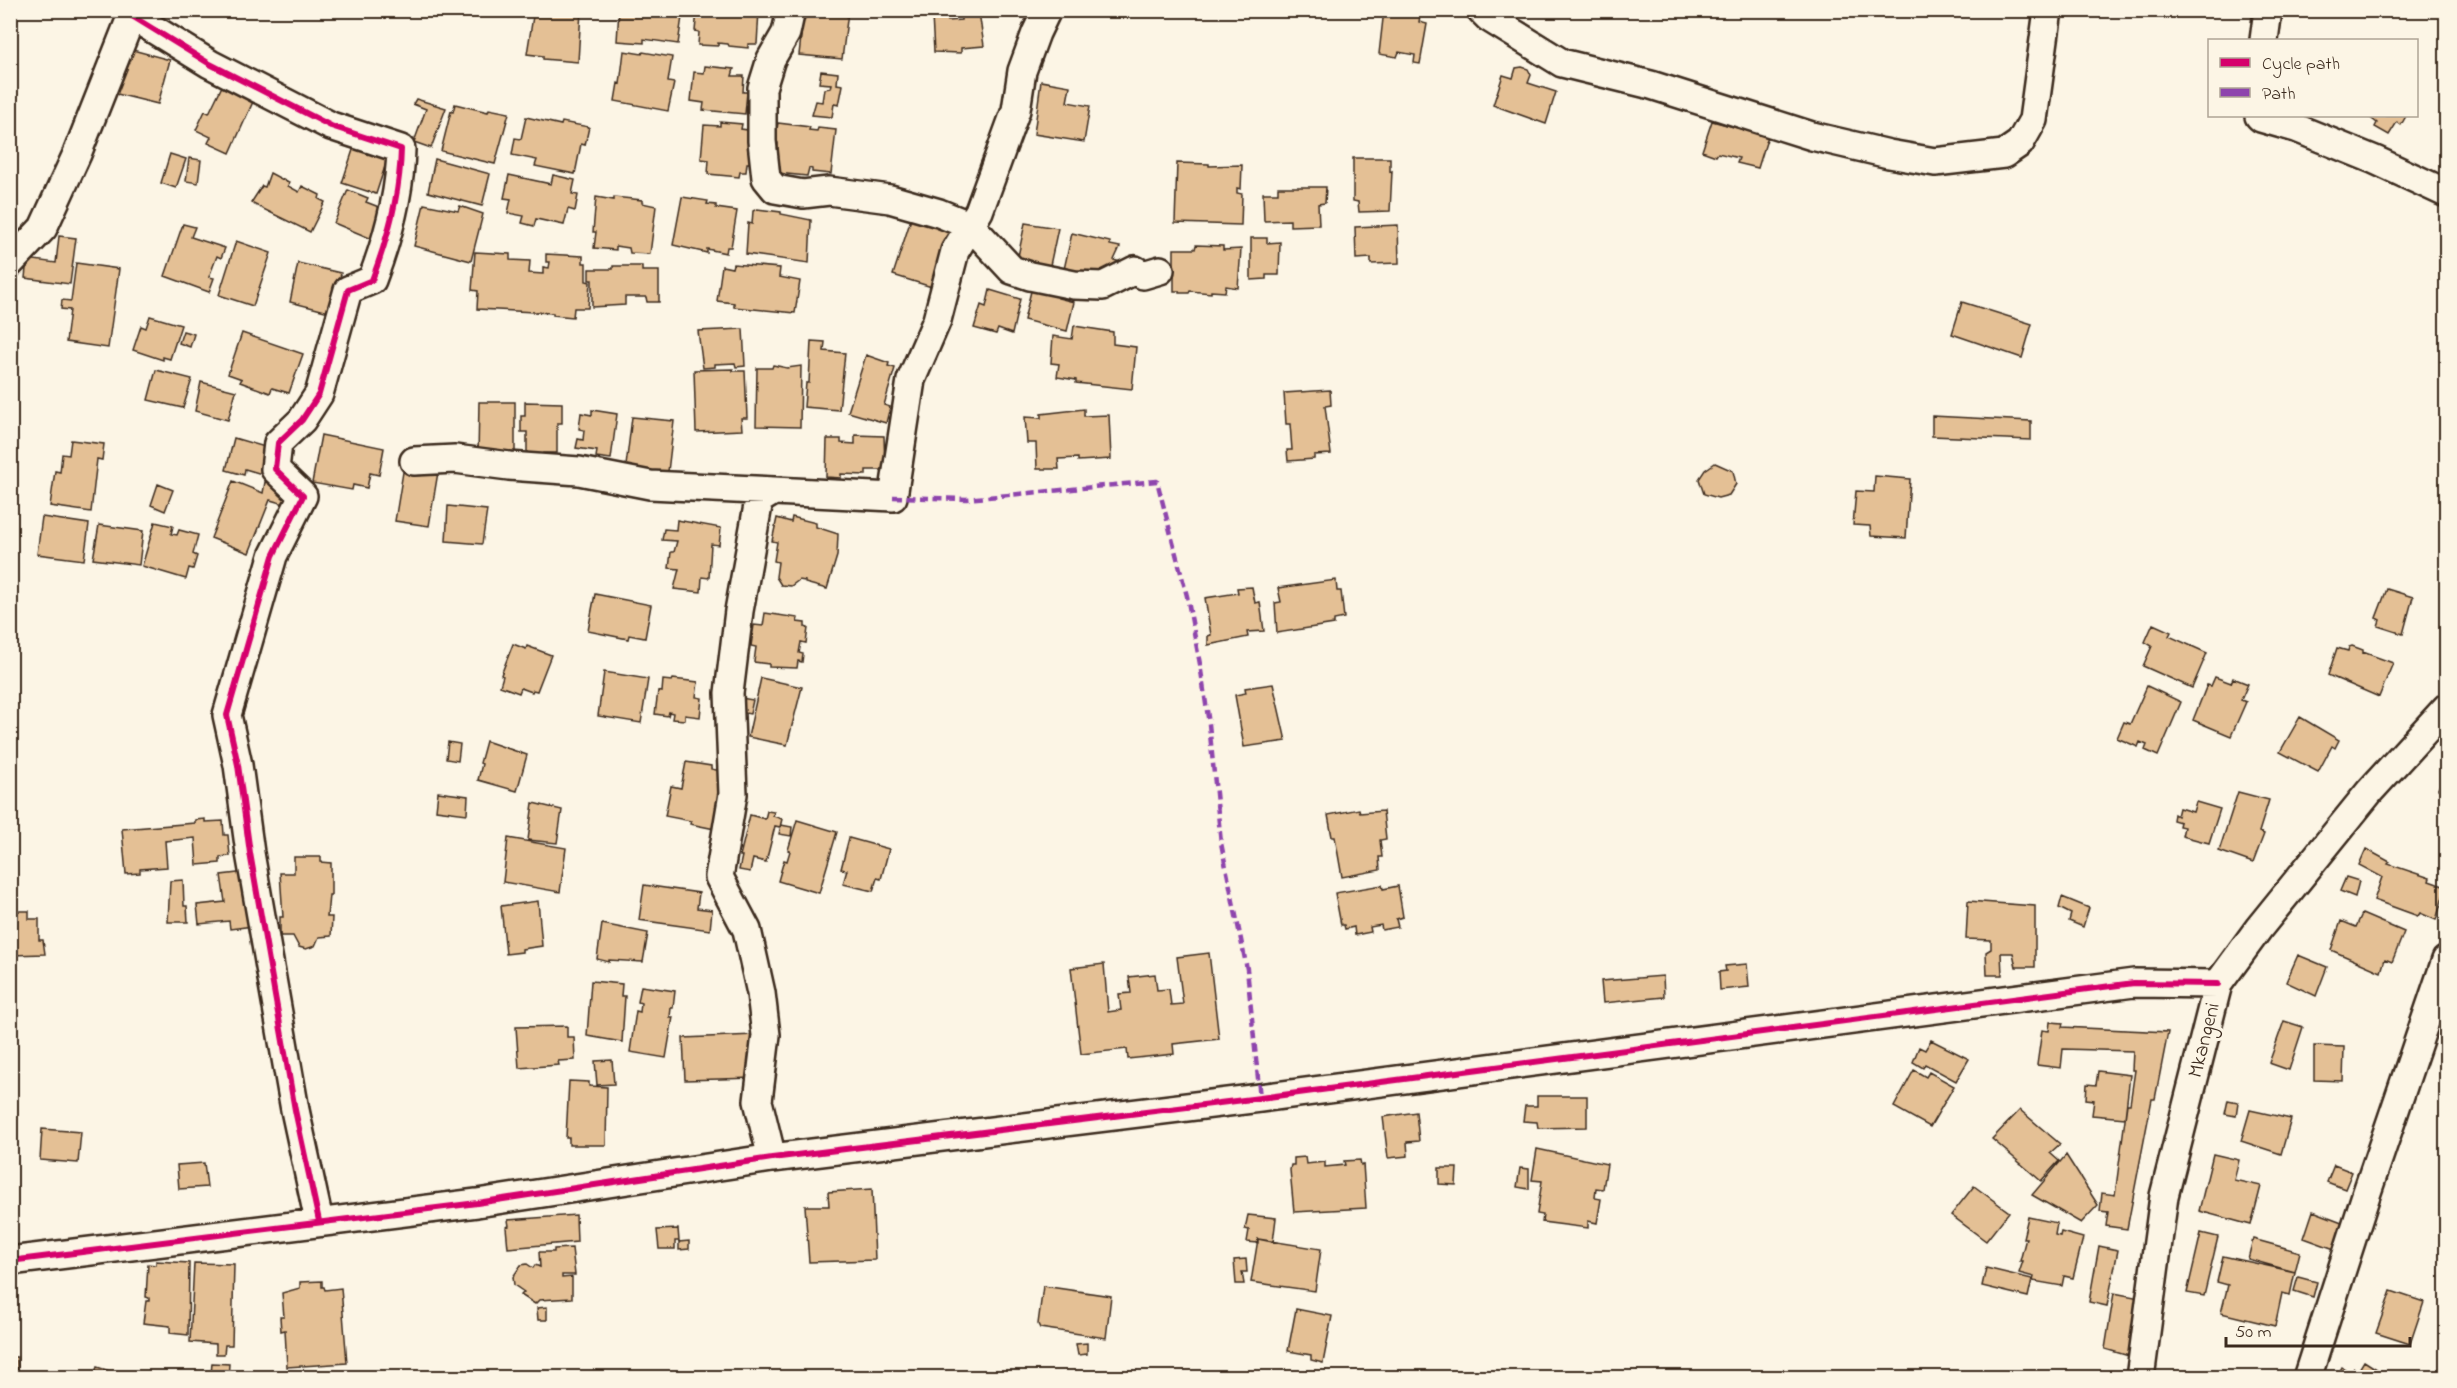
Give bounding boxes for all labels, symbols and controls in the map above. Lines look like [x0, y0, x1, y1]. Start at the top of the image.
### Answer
legend [2208, 39, 2418, 117]
text: Cycle path [2262, 52, 2340, 78]
text: Path [2262, 82, 2296, 108]
street label: Mkangeni [2181, 1000, 2231, 1082]
scale bar [2226, 1310, 2410, 1348]
text: 50 m [2235, 1320, 2272, 1346]

